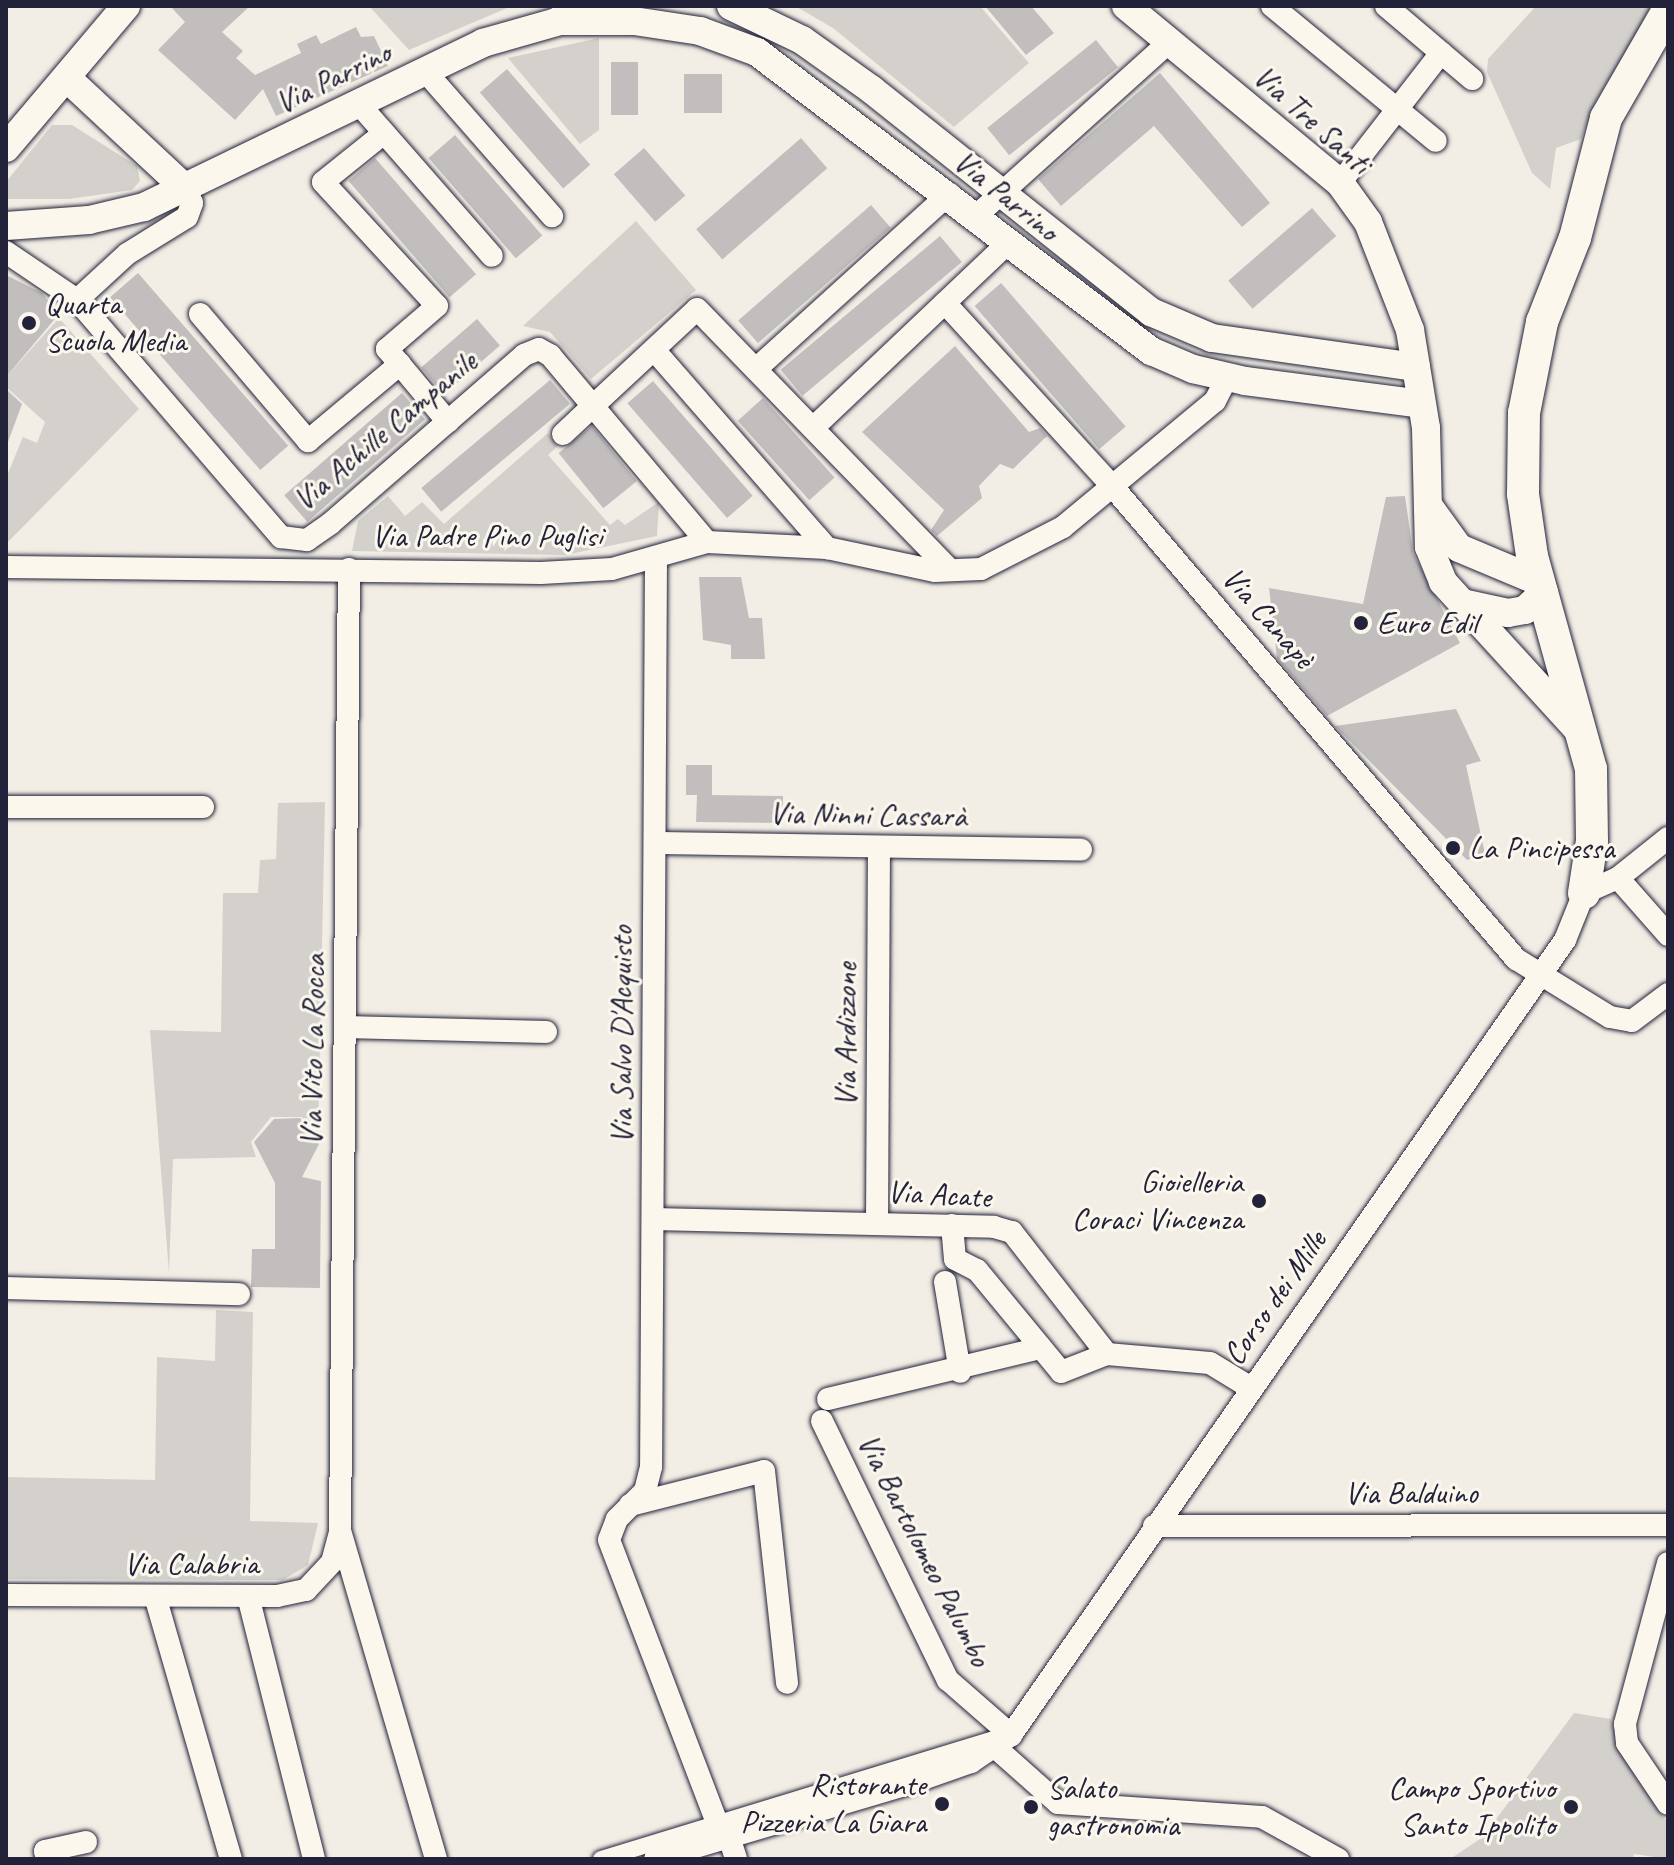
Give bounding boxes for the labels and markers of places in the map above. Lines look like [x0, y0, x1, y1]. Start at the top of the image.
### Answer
place label: Quarta Scuola Media [45, 286, 186, 361]
marker: Quarta Scuola Media [20, 314, 38, 332]
place label: Euro Edil [1377, 604, 1477, 642]
marker: Euro Edil [1352, 614, 1370, 632]
place label: La Pincipessa [1469, 829, 1615, 867]
marker: La Pincipessa [1444, 839, 1462, 857]
place label: Gioielleria Coraci Vincenza [1072, 1164, 1243, 1239]
marker: Gioielleria Coraci Vincenza [1250, 1192, 1268, 1210]
place label: Ristorante Pizzeria La Giara [740, 1767, 926, 1842]
place label: Salato gastronomia [1047, 1770, 1179, 1845]
place label: Campo Sportivo Santo Ippolito [1388, 1770, 1555, 1845]
marker: Ristorante Pizzeria La Giara [933, 1795, 951, 1813]
marker: Salato gastronomia [1022, 1798, 1040, 1816]
marker: Campo Sportivo Santo Ippolito [1562, 1798, 1580, 1816]

